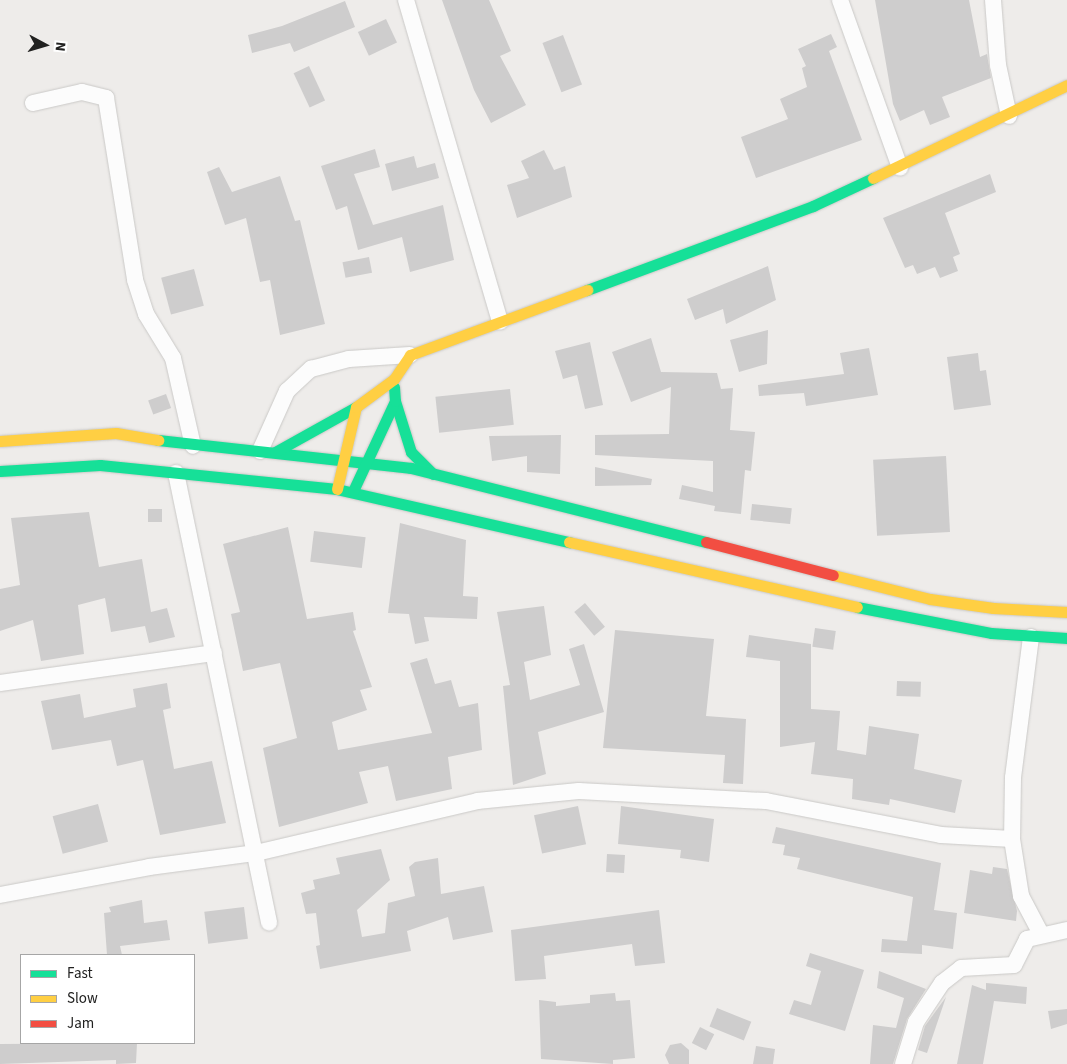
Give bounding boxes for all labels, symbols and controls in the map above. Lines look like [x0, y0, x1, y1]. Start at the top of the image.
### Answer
north arrow [20, 20, 70, 70]
text: N [49, 41, 70, 52]
legend [20, 954, 195, 1044]
text: Fast [67, 963, 93, 984]
text: Slow [67, 988, 98, 1009]
text: Jam [67, 1013, 94, 1034]

